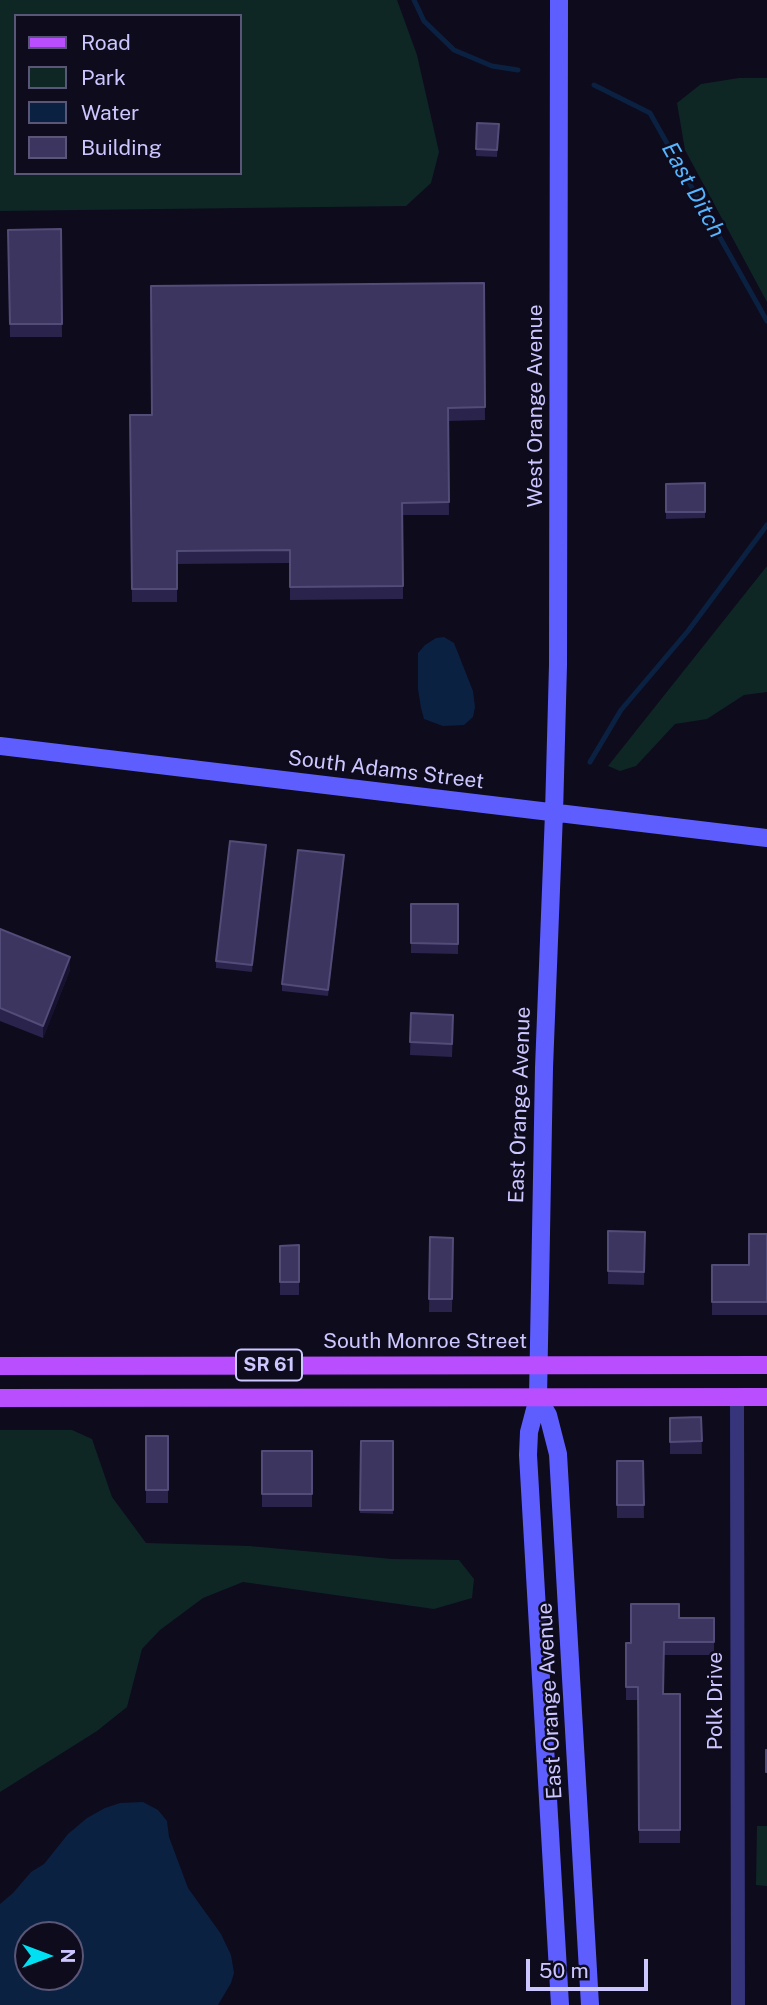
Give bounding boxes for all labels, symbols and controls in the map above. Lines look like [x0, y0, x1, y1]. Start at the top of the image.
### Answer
legend [14, 14, 242, 175]
text: Road [81, 30, 131, 55]
text: Park [81, 65, 126, 90]
text: Water [81, 100, 139, 125]
text: Building [81, 135, 162, 160]
water label: East Ditch [655, 137, 731, 243]
street label: West Orange Avenue [523, 304, 549, 508]
street label: South Adams Street [287, 745, 485, 795]
street label: East Orange Avenue [504, 1006, 536, 1204]
street label: South Monroe Street [323, 1329, 527, 1355]
road number: SR 61 [236, 1350, 302, 1380]
street label: East Orange Avenue [532, 1602, 568, 1800]
street label: Polk Drive [703, 1652, 729, 1750]
north arrow [14, 1921, 84, 1991]
scale bar [529, 1946, 652, 1990]
text: N [57, 1949, 79, 1963]
text: 50 m [539, 1958, 589, 1983]

